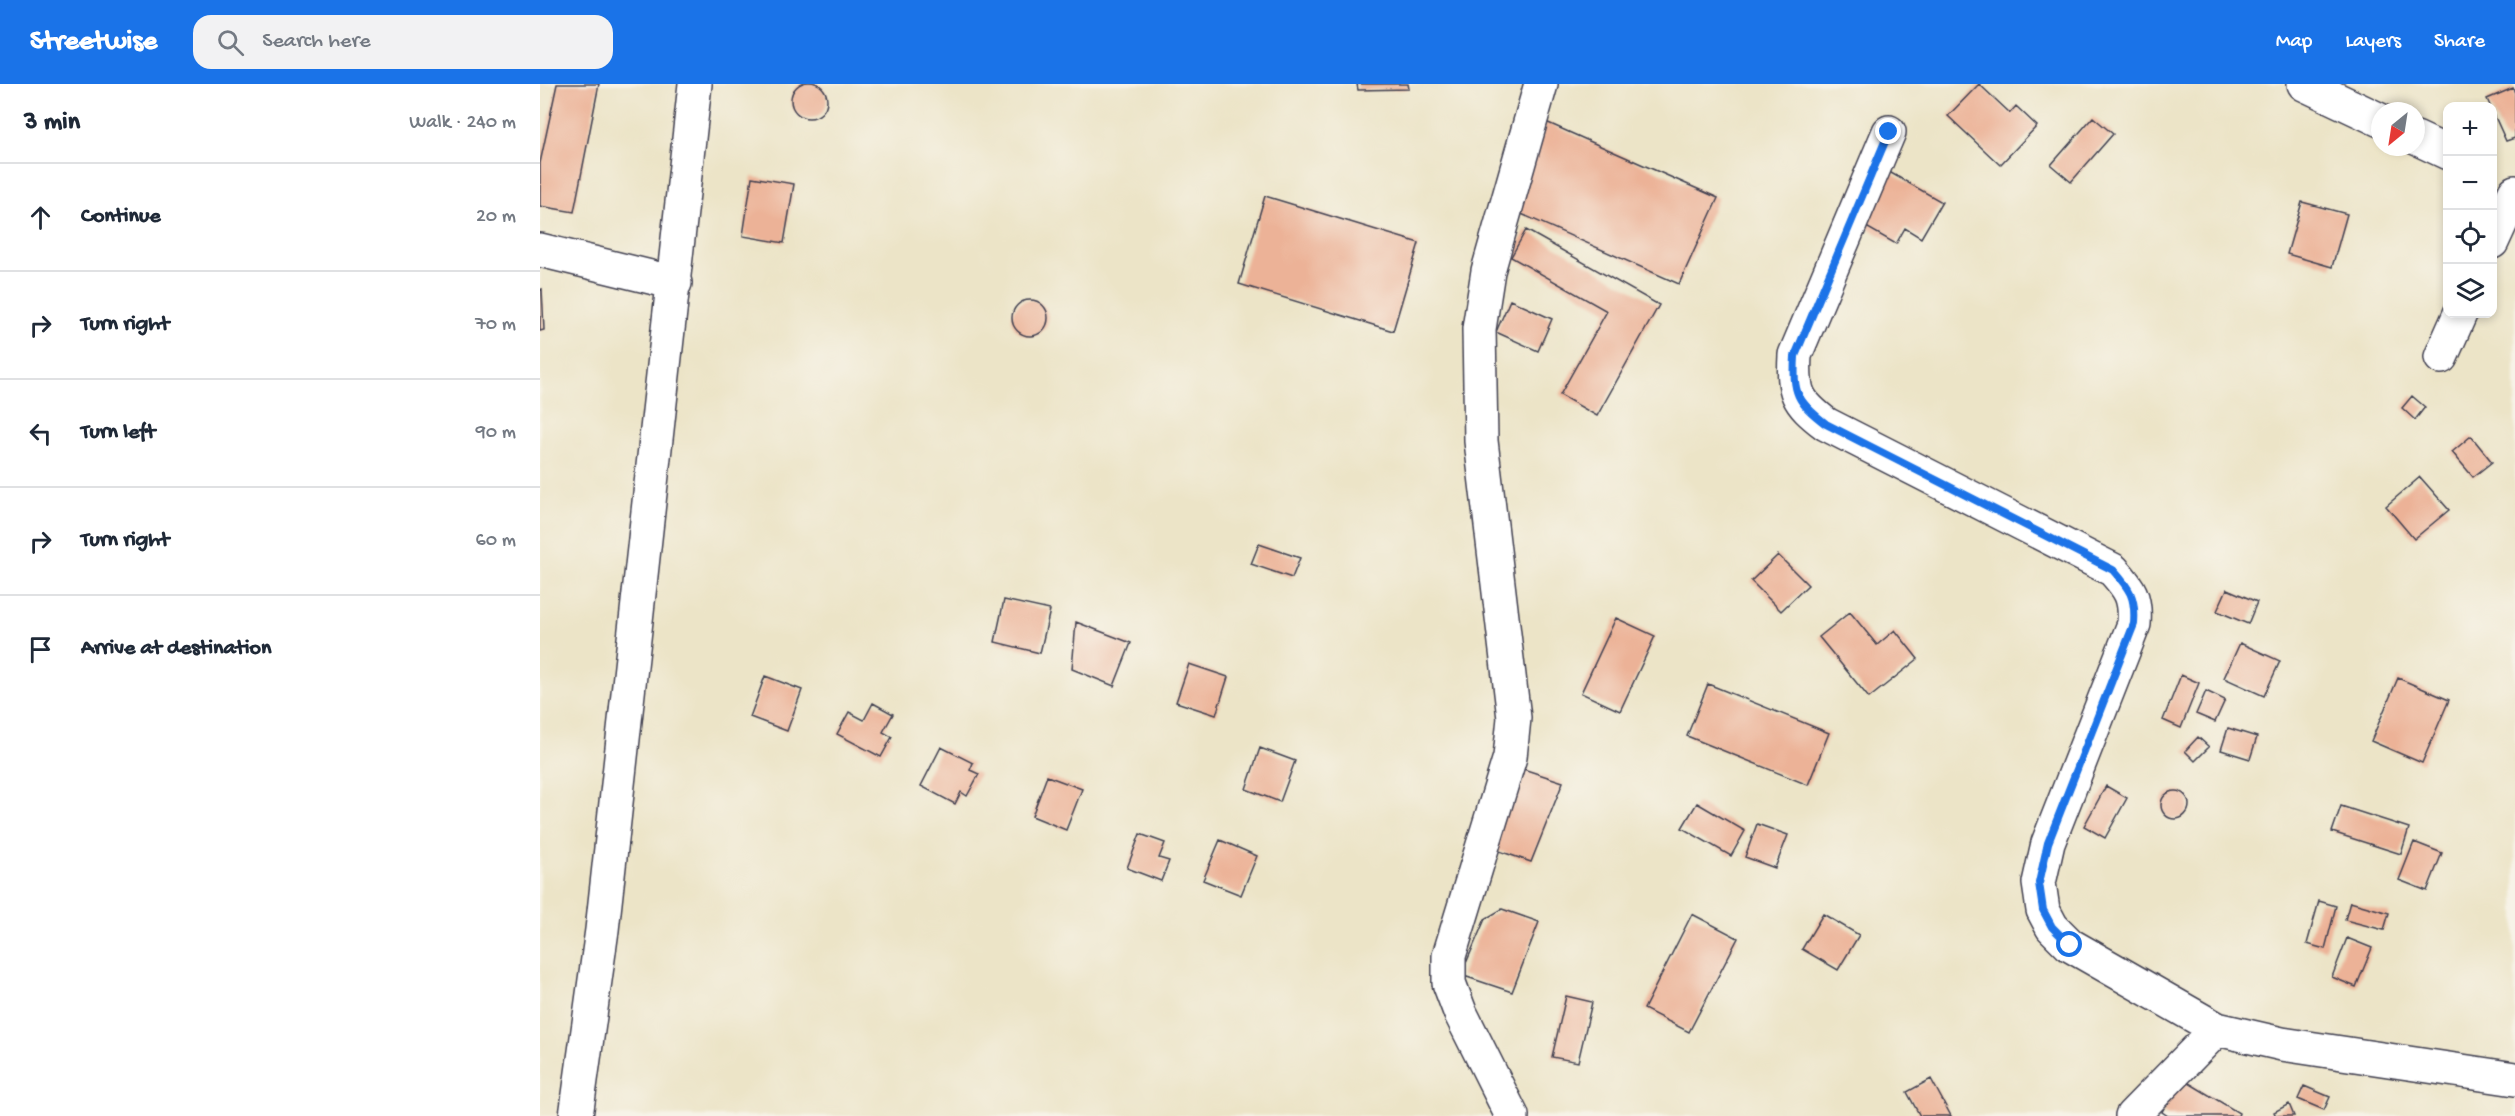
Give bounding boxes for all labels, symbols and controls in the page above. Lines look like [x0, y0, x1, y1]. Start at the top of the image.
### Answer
search box [193, 15, 613, 69]
text: Streetwise [30, 26, 157, 59]
icon: search [214, 26, 247, 59]
text: Search here [262, 29, 371, 55]
text: Map [2276, 30, 2312, 55]
text: Layers [2345, 30, 2401, 55]
text: Share [2434, 30, 2485, 55]
north arrow [2371, 102, 2425, 156]
map controls [2443, 102, 2497, 318]
button: + [2443, 102, 2497, 156]
text: 3 min [24, 108, 80, 139]
text: Walk · 240 m [409, 112, 516, 135]
route end [1875, 118, 1901, 144]
button: − [2443, 156, 2497, 210]
icon: ahead [24, 201, 57, 234]
text: Continue [81, 204, 161, 230]
text: 20 m [476, 206, 516, 229]
button: locate [2443, 210, 2497, 264]
button: layers [2443, 264, 2497, 318]
icon: right [24, 309, 57, 342]
text: Turn right [81, 312, 169, 338]
text: 70 m [475, 314, 516, 337]
icon: left [24, 417, 57, 450]
text: Turn left [81, 420, 155, 446]
text: 90 m [476, 422, 516, 445]
icon: right [24, 525, 57, 558]
text: Turn right [81, 528, 169, 554]
text: 60 m [476, 530, 516, 553]
icon: arrive [24, 633, 57, 666]
text: Arrive at destination [81, 636, 271, 662]
route start [2056, 931, 2082, 957]

